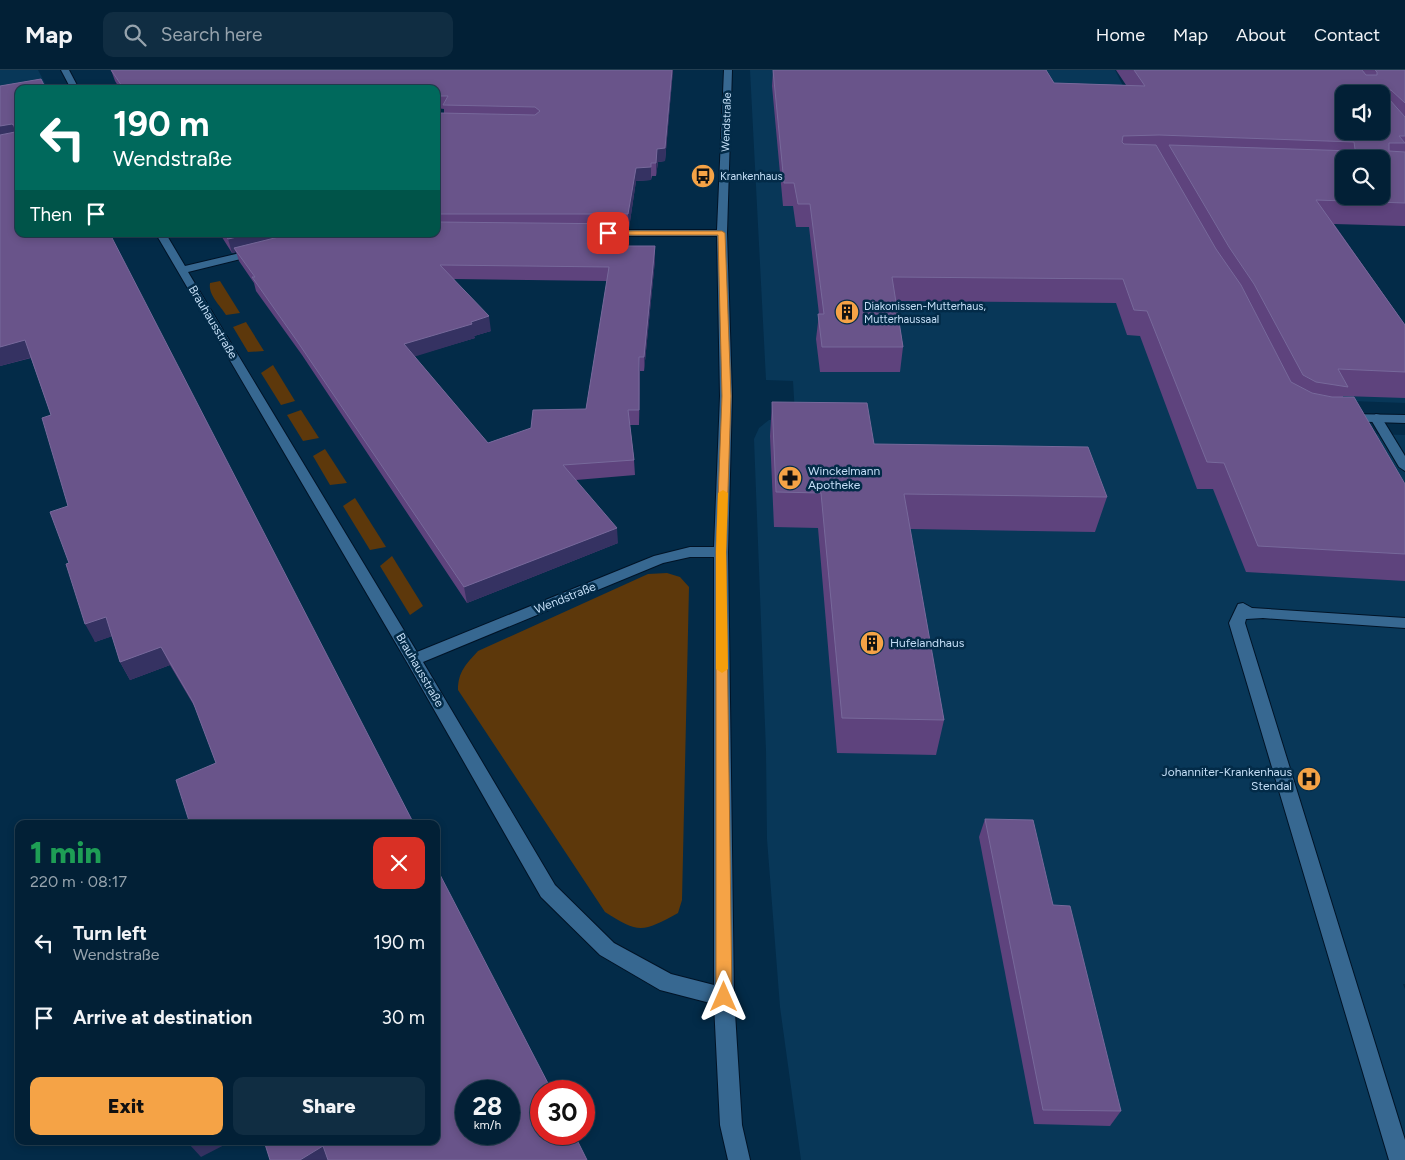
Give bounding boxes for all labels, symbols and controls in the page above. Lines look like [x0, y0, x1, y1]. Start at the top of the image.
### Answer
search box [103, 12, 453, 57]
text: Map [25, 20, 73, 49]
icon: search [121, 21, 149, 49]
text: Search here [161, 23, 262, 46]
text: Home [1096, 24, 1145, 46]
text: Map [1173, 24, 1208, 46]
text: About [1236, 24, 1286, 46]
text: Contact [1314, 24, 1380, 46]
map controls [1335, 85, 1390, 205]
button: sound [1335, 85, 1390, 140]
street label: Wendstraße [719, 92, 734, 152]
text: 190 m [113, 103, 210, 145]
icon: left [30, 105, 95, 170]
text: Wendstraße [113, 145, 232, 172]
button: search [1335, 150, 1390, 205]
bus stop icon: Krankenhaus [690, 163, 716, 189]
place label: Krankenhaus [720, 170, 783, 183]
icon: arrive [82, 200, 110, 228]
text: Then [30, 203, 72, 226]
pin [587, 212, 629, 254]
icon: arrive [594, 219, 622, 247]
street label: Brauhausstraße [186, 283, 241, 362]
building icon: Diakonissen-Mutterhaus, Mutterhaussaal [834, 299, 860, 325]
place label: Diakonissen-Mutterhaus, Mutterhaussaal [864, 300, 986, 326]
place label: Winckelmann Apotheke [808, 464, 880, 492]
pharmacy icon: Winckelmann Apotheke [777, 465, 803, 491]
street label: Wendstraße [532, 579, 598, 617]
building icon: Hufelandhaus [859, 630, 885, 656]
street label: Brauhausstraße [393, 631, 447, 710]
place label: Hufelandhaus [890, 636, 965, 650]
place label: Johanniter-Krankenhaus Stendal [1162, 765, 1292, 793]
hospital icon: Johanniter-Krankenhaus Stendal [1296, 766, 1322, 792]
text: 1 min [30, 834, 102, 871]
button: close [373, 837, 425, 889]
text: 220 m · 08:17 [30, 872, 127, 891]
text: Turn left [73, 922, 147, 945]
icon: left [30, 929, 58, 957]
text: 190 m [373, 931, 425, 954]
text: Wendstraße [73, 945, 160, 964]
position arrow [697, 970, 749, 1022]
icon: arrive [30, 1004, 58, 1032]
text: Arrive at destination [73, 1006, 252, 1029]
text: 30 m [382, 1006, 425, 1029]
button: Exit [30, 1077, 223, 1135]
button: Share [233, 1077, 425, 1135]
speed limit sign: 30 [530, 1080, 595, 1145]
text: 28 [473, 1091, 502, 1121]
text: km/h [474, 1118, 501, 1132]

